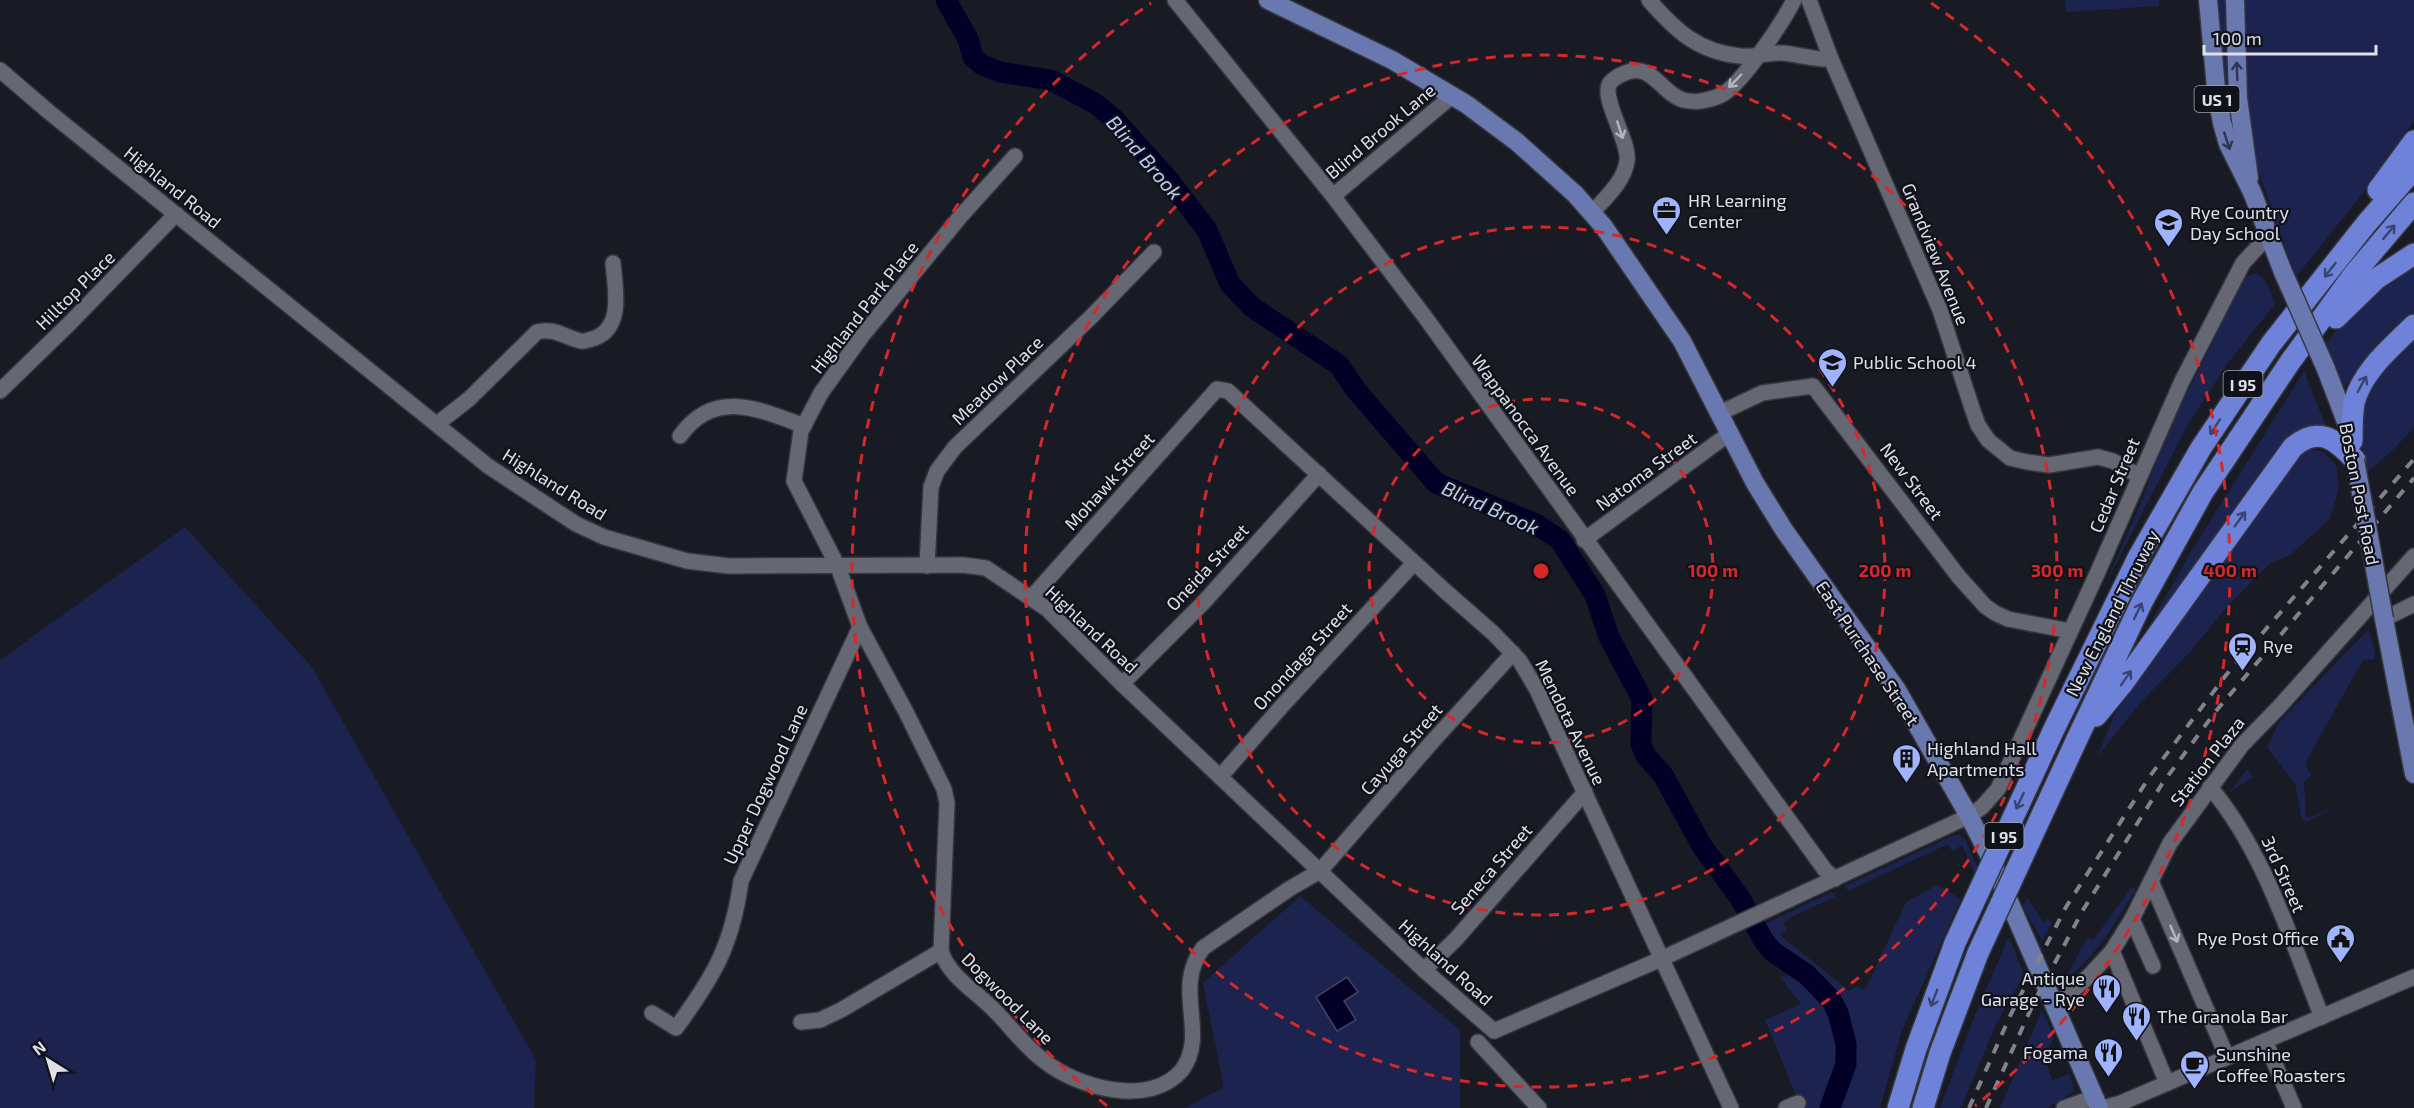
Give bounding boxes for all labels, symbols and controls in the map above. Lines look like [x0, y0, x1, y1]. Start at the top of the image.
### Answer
scale bar [2204, 18, 2376, 56]
text: 100 m [2213, 27, 2262, 49]
one-way arrow [2232, 62, 2243, 82]
one-way arrow [1728, 74, 1743, 89]
street label: Blind Brook Lane [1321, 79, 1439, 183]
road number: US 1 [2194, 86, 2240, 112]
water label: Blind Brook [1102, 110, 1188, 204]
one-way arrow [1615, 120, 1626, 139]
one-way arrow [2222, 131, 2233, 150]
street label: Highland Road [120, 141, 226, 233]
street label: Grandview Avenue [1897, 180, 1975, 328]
place label: HR Learning Center [1688, 189, 1787, 232]
office icon: HR Learning Center [1651, 194, 1683, 236]
place label: Rye Country Day School [2190, 201, 2289, 244]
school or university icon: Rye Country Day School [2153, 206, 2185, 248]
one-way arrow [2382, 224, 2395, 240]
street label: Highland Park Place [806, 236, 922, 378]
street label: Hilltop Place [31, 246, 119, 334]
one-way arrow [2323, 262, 2336, 278]
street label: Meadow Place [947, 331, 1047, 429]
school or university icon: Public School 4 [1816, 346, 1848, 388]
street label: Wappanocca Avenue [1467, 350, 1585, 500]
place label: Public School 4 [1853, 351, 1977, 373]
road number: I 95 [2224, 371, 2262, 397]
one-way arrow [2357, 376, 2369, 393]
one-way arrow [2208, 419, 2221, 436]
street label: Boston Post Road [2335, 421, 2385, 567]
street label: Mohawk Street [1059, 427, 1159, 535]
street label: Natoma Street [1591, 427, 1701, 515]
street label: Cedar Street [2084, 434, 2144, 536]
street label: New Street [1876, 438, 1948, 524]
street label: Highland Road [499, 443, 611, 525]
water label: Blind Brook [1439, 475, 1543, 539]
one-way arrow [2234, 512, 2246, 528]
street label: Oneida Street [1161, 519, 1253, 615]
street label: New England Thruway [2061, 526, 2164, 700]
text: 100 m [1688, 559, 1738, 581]
text: 200 m [1859, 559, 1911, 581]
text: 300 m [2031, 559, 2083, 581]
text: 400 m [2203, 559, 2257, 581]
centre of rings [1531, 561, 1551, 581]
street label: East Purchase Street [1811, 576, 1925, 730]
street label: Highland Road [1041, 581, 1143, 677]
street label: Onondaga Street [1248, 598, 1356, 714]
one-way arrow [2133, 602, 2144, 620]
station icon: Rye [2226, 630, 2258, 672]
place label: Rye [2263, 635, 2293, 657]
street label: Mendota Avenue [1531, 656, 1611, 788]
one-way arrow [2120, 670, 2132, 686]
street label: Cayuga Street [1355, 699, 1447, 799]
street label: Upper Dogwood Lane [718, 700, 812, 868]
street label: Station Plaza [2165, 712, 2249, 810]
place label: Highland Hall Apartments [1927, 737, 2037, 780]
building icon: Highland Hall Apartments [1890, 742, 1922, 784]
one-way arrow [2014, 791, 2026, 809]
street label: Seneca Street [1446, 819, 1536, 919]
road number: I 95 [1984, 823, 2024, 849]
street label: 3rd Street [2257, 832, 2311, 916]
street label: Highland Road [1395, 914, 1497, 1010]
public building icon: Rye Post Office [2324, 922, 2356, 964]
one-way arrow [2169, 925, 2180, 943]
place label: Rye Post Office [2197, 927, 2319, 949]
street label: Dogwood Lane [957, 947, 1059, 1049]
place label: Antique Garage - Rye [1981, 967, 2085, 1010]
restaurant icon: Antique Garage - Rye [2090, 972, 2122, 1014]
one-way arrow [1928, 988, 1939, 1007]
restaurant icon: The Granola Bar [2120, 1000, 2152, 1042]
place label: The Granola Bar [2157, 1005, 2288, 1027]
north arrow [18, 1030, 78, 1090]
restaurant icon: Fogama [2093, 1036, 2125, 1078]
text: N [28, 1037, 49, 1059]
place label: Fogama [2023, 1041, 2088, 1063]
place label: Sunshine Coffee Roasters [2216, 1043, 2346, 1086]
cafe icon: Sunshine Coffee Roasters [2179, 1048, 2211, 1090]

